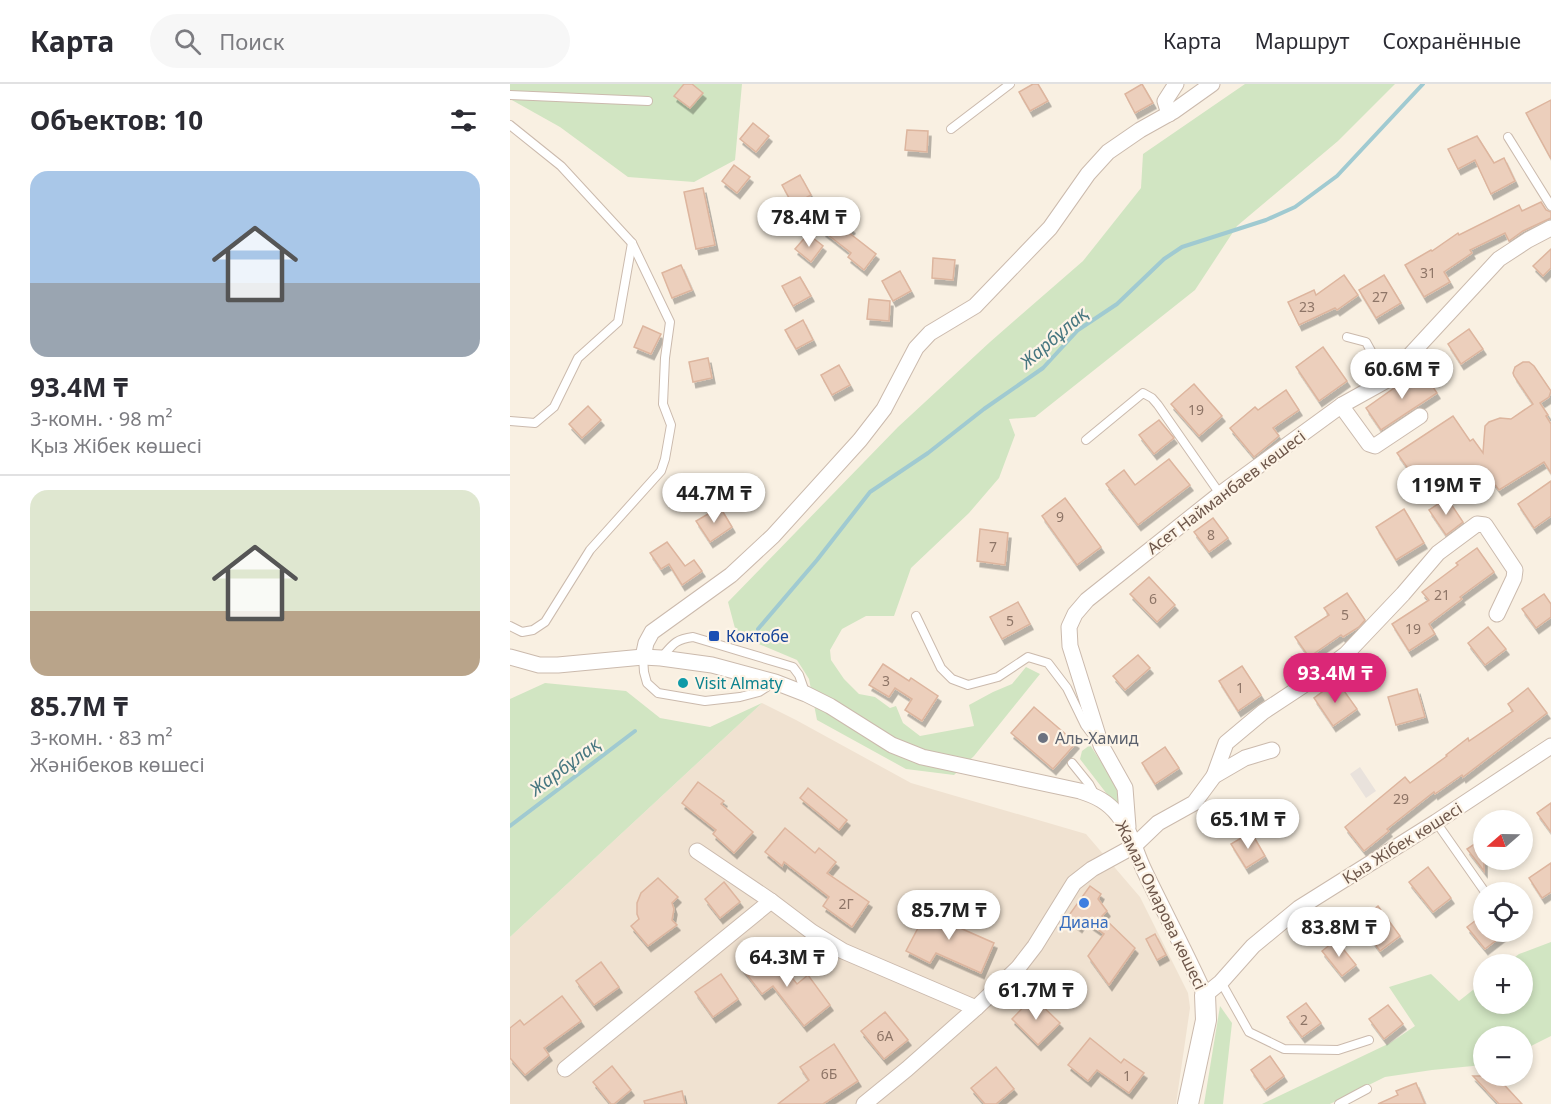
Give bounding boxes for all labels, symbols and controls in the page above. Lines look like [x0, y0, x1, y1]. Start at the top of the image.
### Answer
search box [150, 14, 570, 68]
text: Карта [30, 22, 114, 60]
icon: search [171, 25, 204, 58]
text: Поиск [219, 26, 285, 56]
text: Карта [1163, 27, 1222, 55]
text: Маршрут [1255, 27, 1350, 55]
text: Сохранённые [1383, 27, 1521, 55]
text: Объектов: 10 [30, 102, 203, 138]
icon: filters [447, 104, 480, 137]
pin: 78.4M ₸ [754, 197, 864, 248]
text: 78.4M ₸ [771, 203, 847, 230]
icon: home [201, 210, 309, 318]
house number: 31 [1420, 263, 1436, 282]
house number: 27 [1372, 287, 1388, 306]
house number: 23 [1299, 297, 1315, 316]
water label: Жарбұлақ [1013, 301, 1093, 374]
pin: 60.6M ₸ [1347, 349, 1457, 400]
text: 60.6M ₸ [1364, 355, 1440, 382]
text: 93.4M ₸ [30, 369, 128, 405]
house number: 19 [1188, 400, 1204, 419]
text: 3-комн. · 98 m² [30, 405, 173, 432]
street label: Асет Найманбаев көшесі [1142, 425, 1310, 559]
text: Қыз Жібек көшесі [30, 432, 202, 459]
pin: 119M ₸ [1397, 465, 1495, 516]
text: 119M ₸ [1411, 471, 1481, 498]
pin: 44.7M ₸ [659, 473, 769, 524]
text: 44.7M ₸ [676, 479, 752, 506]
house number: 9 [1056, 507, 1064, 526]
house number: 8 [1207, 525, 1215, 544]
icon: home [201, 529, 309, 637]
house number: 7 [989, 537, 997, 556]
house number: 21 [1434, 585, 1450, 604]
house number: 6 [1149, 589, 1157, 608]
house number: 5 [1341, 605, 1349, 624]
house number: 5 [1006, 611, 1014, 630]
house number: 19 [1405, 619, 1421, 638]
place label: Коктобе [726, 625, 789, 647]
marker: Коктобе [707, 629, 721, 643]
pin: 93.4M ₸ [1280, 653, 1390, 704]
text: 93.4M ₸ [1297, 659, 1373, 686]
house number: 3 [882, 671, 890, 690]
place label: Visit Almaty [695, 672, 784, 694]
marker: Visit Almaty [676, 676, 690, 690]
house number: 1 [1236, 678, 1244, 697]
text: 85.7M ₸ [30, 688, 128, 724]
text: 3-комн. · 83 m² [30, 724, 173, 751]
place label: Аль-Хамид [1055, 727, 1139, 749]
water label: Жарбұлақ [523, 731, 605, 801]
marker: Аль-Хамид [1036, 731, 1050, 745]
text: Жәнібеков көшесі [30, 751, 205, 778]
house number: 29 [1393, 789, 1409, 808]
street label: Қыз Жібек көшесі [1338, 797, 1466, 889]
pin: 65.1M ₸ [1193, 799, 1303, 850]
text: 65.1M ₸ [1210, 805, 1286, 832]
north arrow [1473, 810, 1533, 870]
map controls [1473, 810, 1533, 1086]
street label: Жамал Омарова көшесі [1110, 817, 1212, 993]
button: locate [1473, 882, 1533, 942]
pin: 85.7M ₸ [894, 890, 1004, 941]
house number: 2Г [838, 894, 854, 913]
text: 85.7M ₸ [911, 896, 987, 923]
marker: Диана [1077, 896, 1091, 910]
pin: 83.8M ₸ [1284, 907, 1394, 958]
place label: Диана [1059, 911, 1109, 933]
text: 83.8M ₸ [1301, 913, 1377, 940]
pin: 64.3M ₸ [732, 937, 842, 988]
text: 64.3M ₸ [749, 943, 825, 970]
button: + [1473, 954, 1533, 1014]
pin: 61.7M ₸ [981, 970, 1091, 1021]
text: 61.7M ₸ [998, 976, 1074, 1003]
house number: 2 [1300, 1010, 1308, 1029]
house number: 6А [877, 1026, 894, 1045]
button: − [1473, 1026, 1533, 1086]
house number: 6Б [821, 1064, 837, 1083]
house number: 1 [1123, 1066, 1131, 1085]

